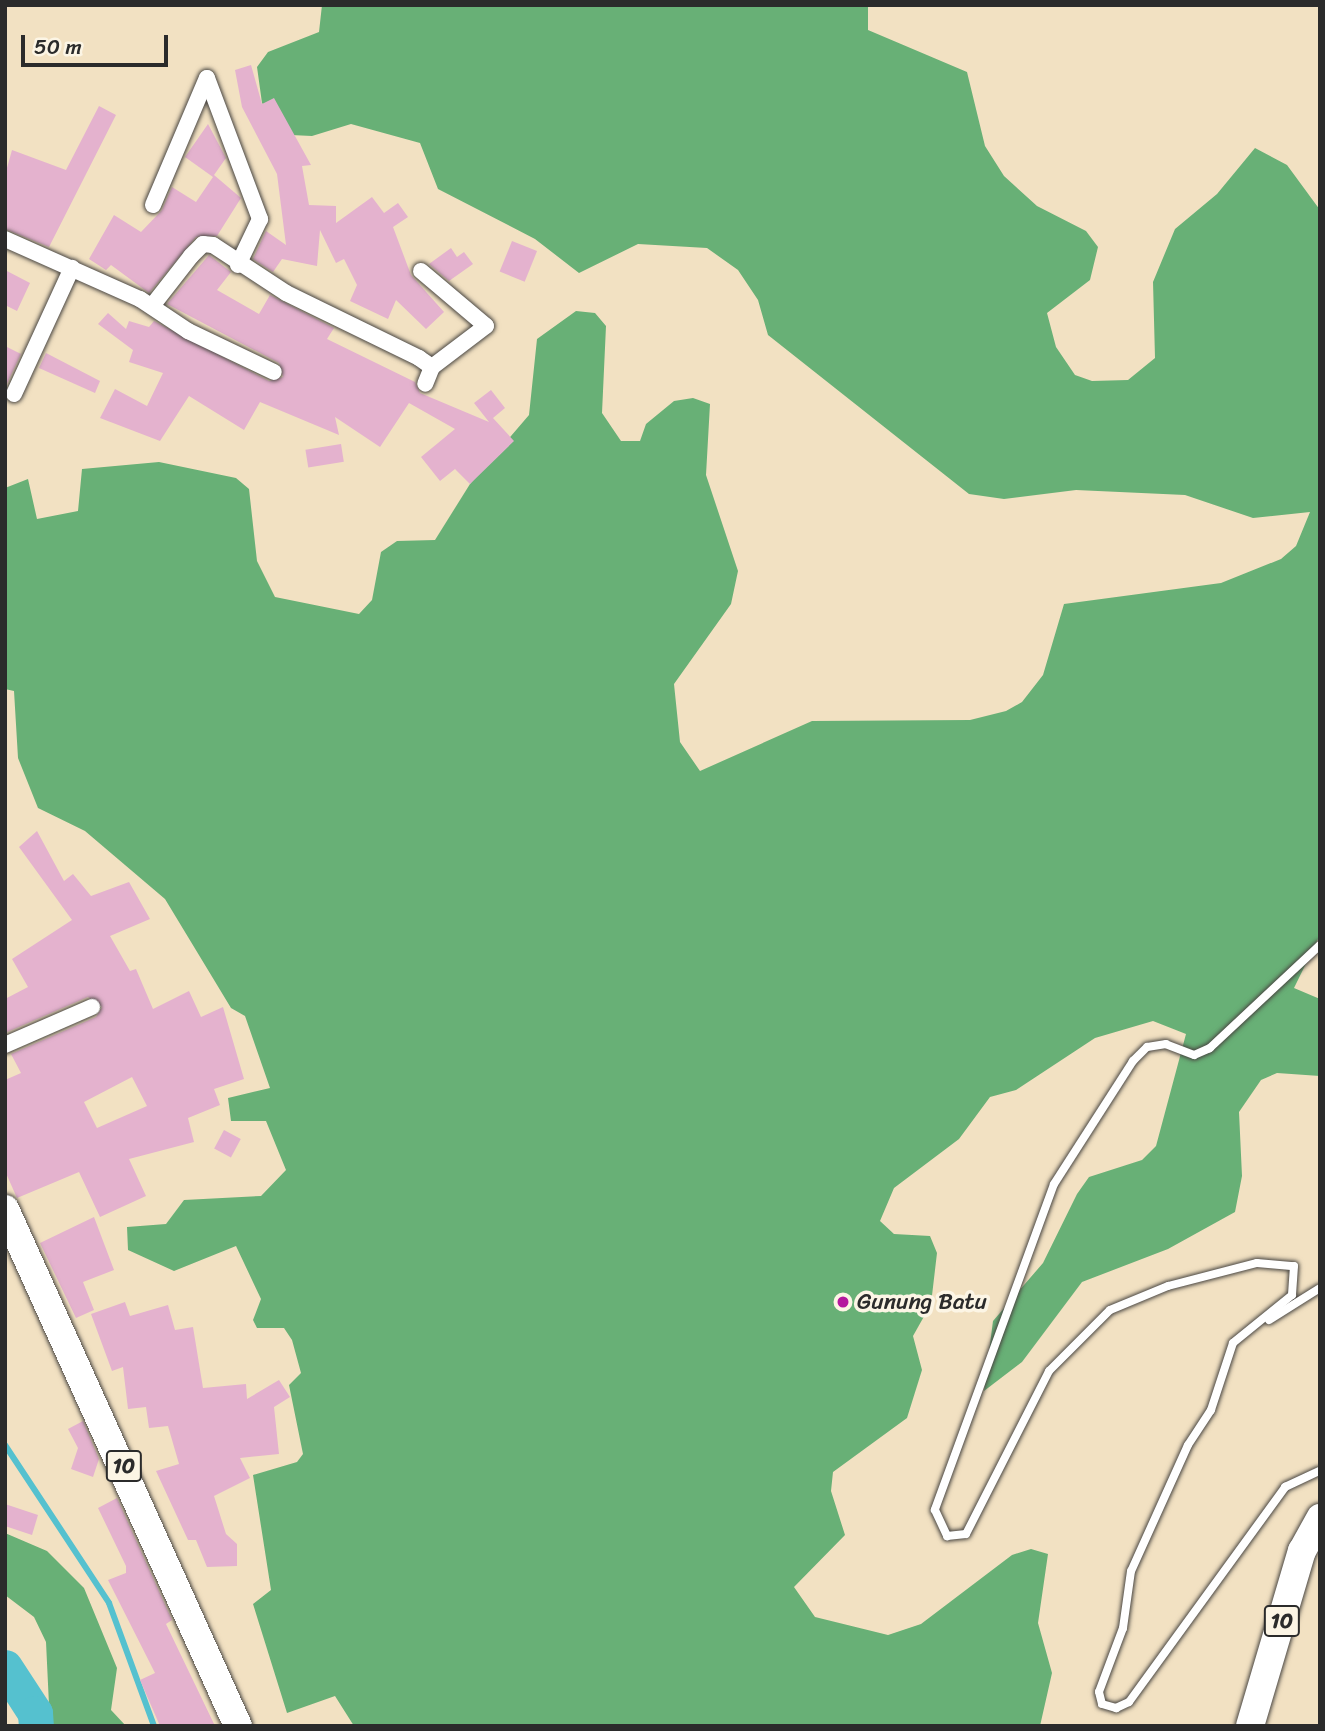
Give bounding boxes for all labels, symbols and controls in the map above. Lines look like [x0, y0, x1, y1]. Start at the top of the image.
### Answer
scale bar [24, 21, 172, 65]
text: 50 m [34, 28, 82, 66]
place label: Gunung Batu [857, 1288, 987, 1316]
marker: Gunung Batu [835, 1294, 851, 1310]
road number: 10 [105, 1448, 143, 1484]
road number: 10 [1263, 1604, 1301, 1638]

